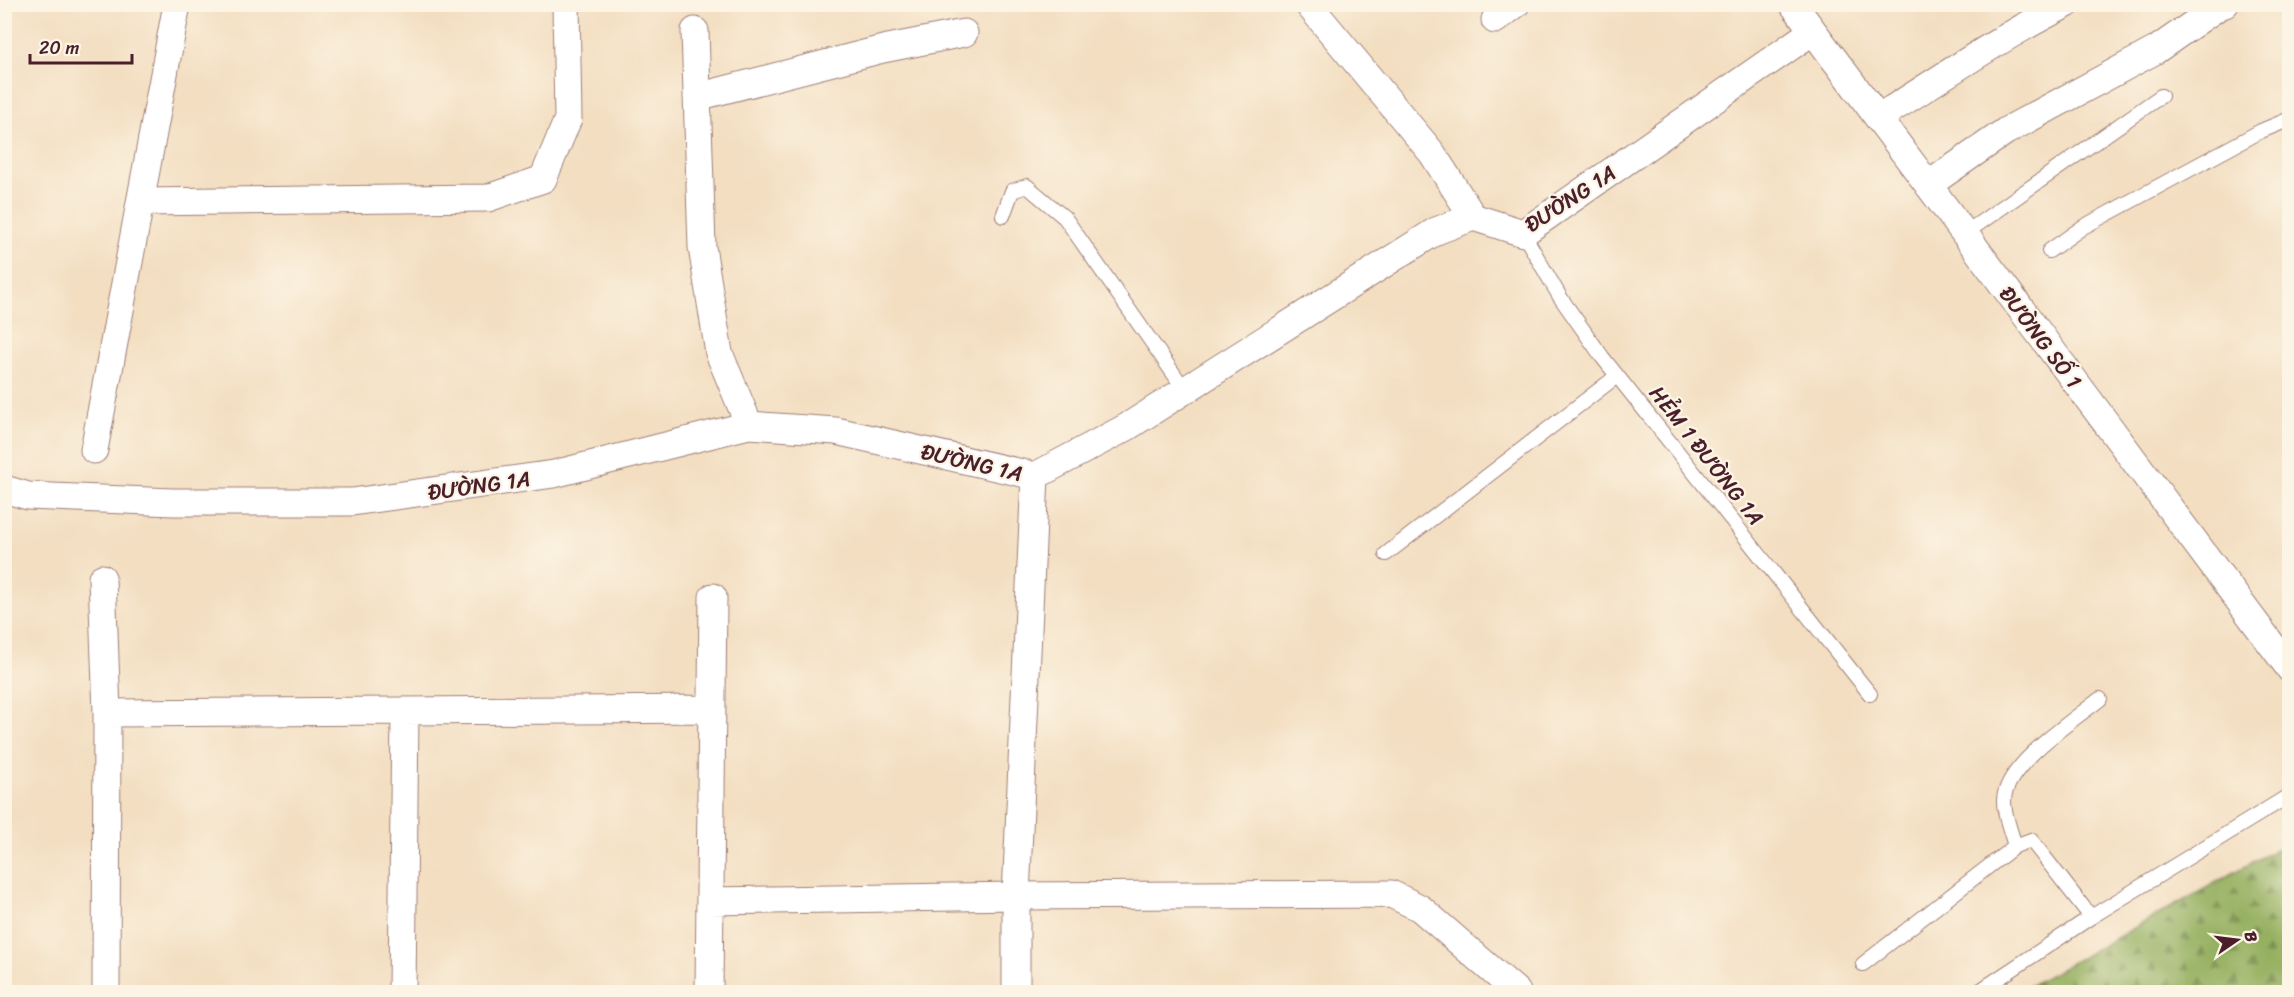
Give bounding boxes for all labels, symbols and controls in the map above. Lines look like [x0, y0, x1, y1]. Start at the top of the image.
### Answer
scale bar [30, 27, 132, 65]
text: 20 m [39, 32, 79, 64]
street label: ĐƯỜNG 1A [1516, 154, 1624, 243]
street label: ĐƯỜNG SỐ 1 [1989, 277, 2092, 397]
street label: HẺM 1 ĐƯỜNG 1A [1639, 376, 1774, 534]
street label: ĐƯỜNG 1A [917, 432, 1027, 493]
street label: ĐƯỜNG 1A [425, 459, 533, 512]
north arrow [2207, 910, 2267, 970]
text: B [2236, 928, 2267, 946]

